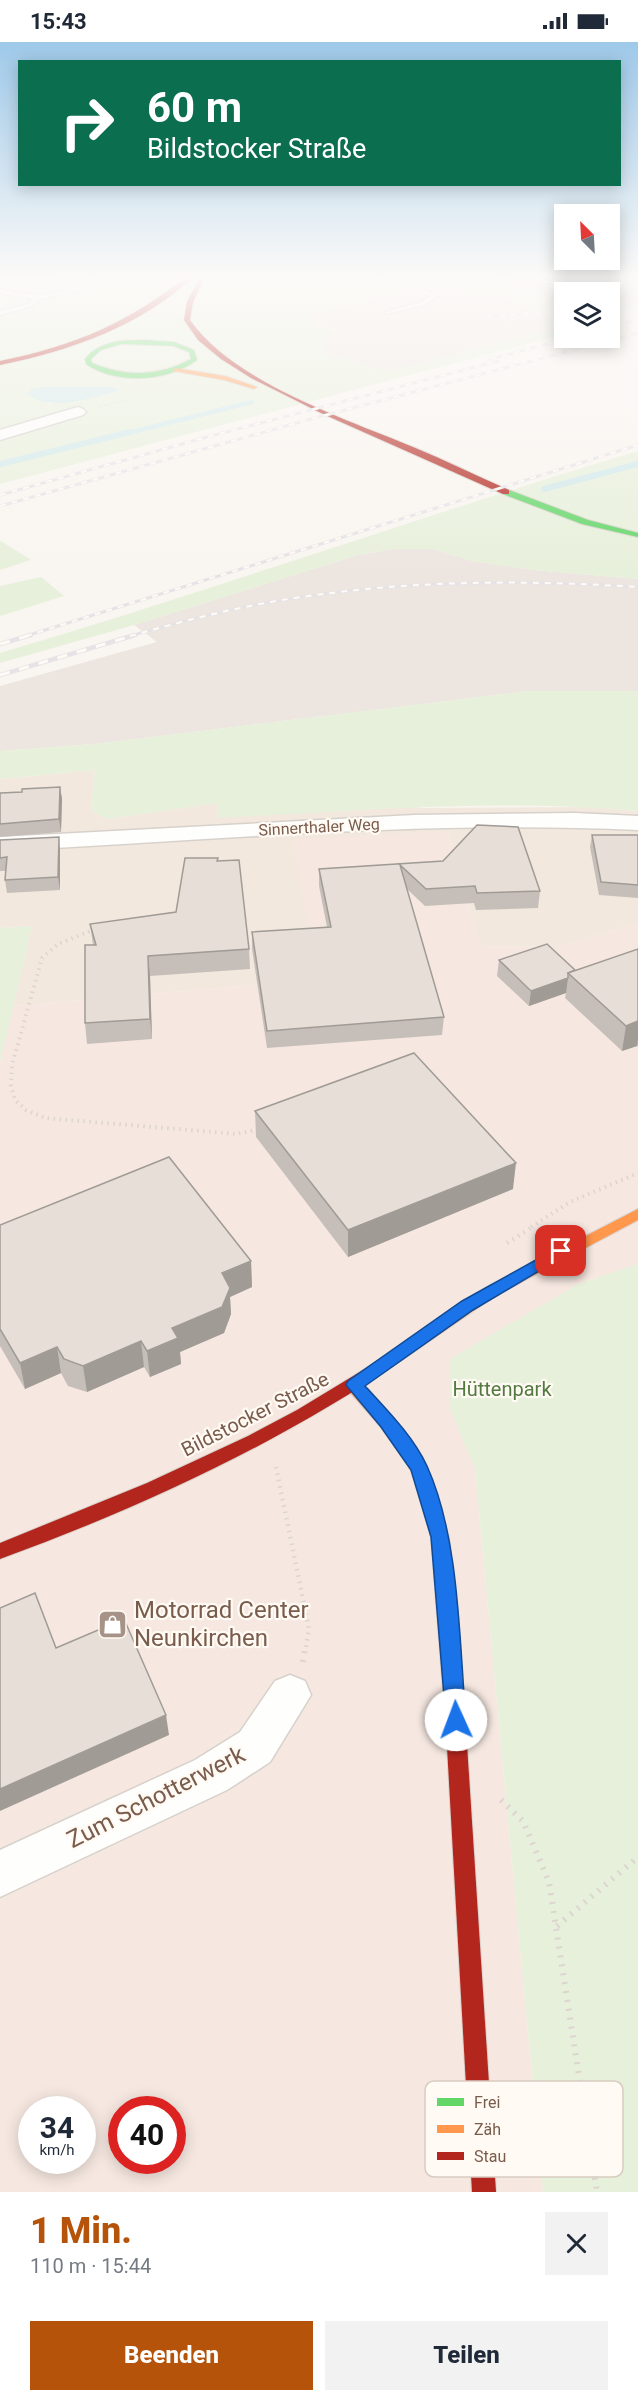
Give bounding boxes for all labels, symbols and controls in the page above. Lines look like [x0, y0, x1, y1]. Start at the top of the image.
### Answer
text: 15:43 [30, 9, 87, 34]
text: 60 m [147, 83, 242, 132]
icon: right [48, 84, 126, 162]
text: Bildstocker Straße [147, 133, 366, 165]
north arrow [554, 204, 620, 270]
map controls [554, 204, 620, 348]
button: layers [554, 282, 620, 348]
street label: Sinnerthaler Weg [258, 814, 380, 840]
pin [535, 1225, 586, 1276]
icon: arrive [544, 1234, 577, 1267]
street label: Bildstocker Straße [177, 1366, 333, 1462]
park label: Hüttenpark [452, 1377, 552, 1401]
place label: Motorrad Center Neunkirchen [134, 1596, 309, 1652]
shop icon: Motorrad Center Neunkirchen [97, 1608, 129, 1640]
position arrow [424, 1688, 488, 1752]
street label: Zum Schotterwerk [62, 1740, 250, 1854]
legend [425, 2081, 623, 2177]
text: Frei [474, 2093, 500, 2112]
speed limit sign: 40 [108, 2096, 186, 2174]
text: 34 [40, 2110, 74, 2145]
text: Zäh [474, 2120, 501, 2139]
text: km/h [39, 2141, 75, 2159]
text: Stau [474, 2147, 506, 2166]
text: 1 Min. [30, 2210, 132, 2252]
button: close [545, 2212, 608, 2275]
text: 110 m · 15:44 [30, 2254, 151, 2278]
button: Beenden [30, 2321, 313, 2390]
button: Teilen [325, 2321, 608, 2390]

